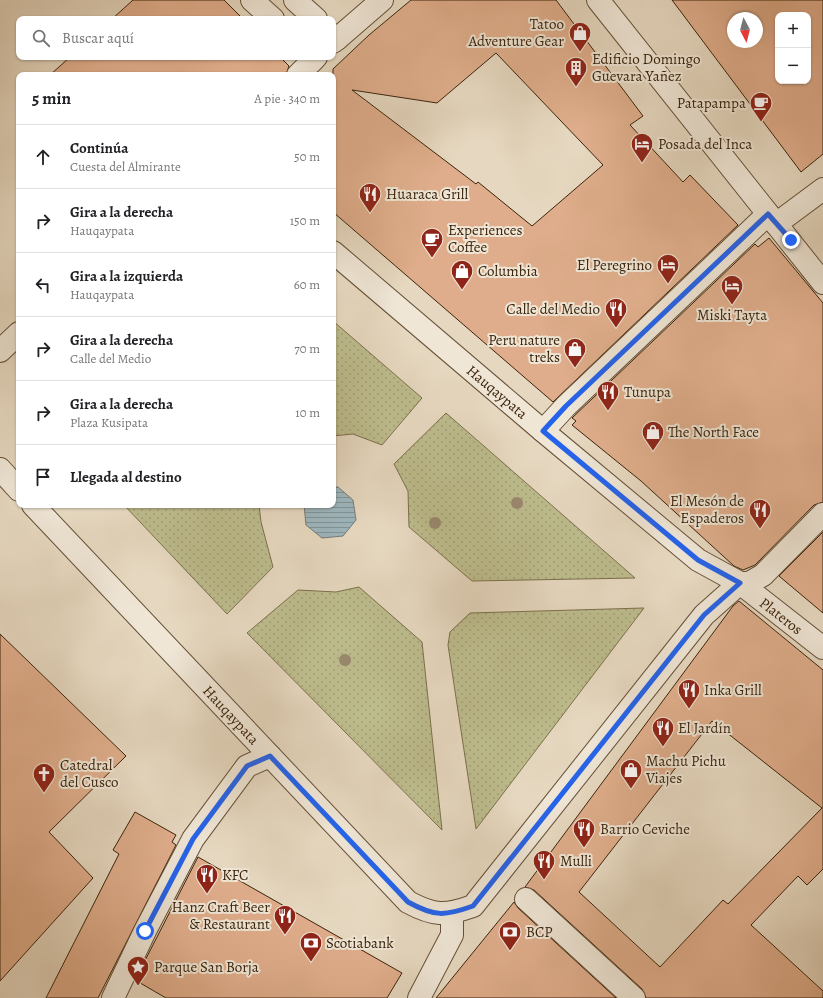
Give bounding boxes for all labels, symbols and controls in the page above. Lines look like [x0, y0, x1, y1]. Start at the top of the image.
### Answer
north arrow [727, 12, 763, 48]
map controls [775, 12, 811, 84]
button: + [775, 12, 811, 48]
place label: Tatoo Adventure Gear [468, 14, 564, 51]
search box [16, 16, 336, 60]
shop icon: Tatoo Adventure Gear [567, 20, 593, 53]
icon: search [30, 27, 52, 49]
text: Buscar aquí [62, 28, 134, 48]
button: − [775, 48, 811, 84]
place label: Edificio Domingo Guevara Yañez [592, 49, 701, 86]
building icon: Edificio Domingo Guevara Yañez [563, 55, 589, 88]
text: 5 min [32, 87, 71, 110]
text: A pie · 340 m [254, 90, 320, 107]
cafe icon: Patapampa [748, 90, 774, 123]
place label: Patapampa [677, 93, 746, 113]
hotel icon: Posada del Inca [629, 131, 655, 164]
place label: Posada del Inca [658, 134, 752, 154]
text: Continúa [70, 138, 128, 158]
icon: ahead [32, 146, 54, 168]
text: 50 m [294, 148, 320, 165]
text: Cuesta del Almirante [70, 158, 181, 175]
restaurant icon: Huaraca Grill [357, 181, 383, 214]
place label: Huaraca Grill [386, 184, 469, 204]
text: Gira a la derecha [70, 202, 173, 222]
icon: right [32, 210, 54, 232]
text: 150 m [290, 212, 320, 229]
place label: Experiences Coffee [448, 220, 522, 257]
text: Hauqaypata [70, 222, 134, 239]
cafe icon: Experiences Coffee [419, 226, 445, 259]
route end [782, 231, 800, 249]
hotel icon: El Peregrino [655, 252, 681, 285]
place label: El Peregrino [577, 255, 652, 275]
shop icon: Columbia [449, 258, 475, 291]
place label: Columbia [478, 261, 538, 281]
text: Gira a la izquierda [70, 266, 183, 286]
hotel icon: Miski Tayta [719, 273, 745, 306]
icon: left [32, 274, 54, 296]
text: 60 m [294, 276, 320, 293]
text: Hauqaypata [70, 286, 134, 303]
restaurant icon: Calle del Medio [603, 296, 629, 329]
place label: Calle del Medio [506, 299, 600, 319]
place label: Miski Tayta [697, 305, 767, 325]
text: Gira a la derecha [70, 330, 173, 350]
place label: Peru nature treks [488, 330, 560, 367]
shop icon: Peru nature treks [562, 336, 588, 369]
icon: right [32, 338, 54, 360]
text: 70 m [294, 340, 320, 357]
text: Calle del Medio [70, 350, 151, 367]
street label: Hauqaypata [462, 361, 532, 423]
restaurant icon: Tunupa [595, 379, 621, 412]
place label: Tunupa [624, 382, 671, 402]
text: Gira a la derecha [70, 394, 173, 414]
icon: right [32, 402, 54, 424]
text: 10 m [295, 404, 320, 421]
text: Plaza Kusipata [70, 414, 148, 431]
shop icon: The North Face [640, 419, 666, 452]
place label: The North Face [668, 422, 759, 442]
icon: arrive [32, 466, 54, 488]
text: Llegada al destino [70, 467, 182, 487]
place label: El Mesón de Espaderos [670, 491, 744, 528]
restaurant icon: El Mesón de Espaderos [747, 497, 773, 530]
street label: Plateros [755, 593, 807, 639]
restaurant icon: Inka Grill [676, 677, 702, 710]
place label: Inka Grill [704, 680, 762, 700]
street label: Hauqaypata [198, 681, 264, 749]
restaurant icon: El Jardín [650, 715, 676, 748]
place label: El Jardín [678, 718, 731, 738]
place label: Machu Pichu Viajes [645, 751, 727, 788]
place label: Catedral del Cusco [60, 755, 119, 792]
shop icon: Machu Pichu Viajes [618, 757, 644, 790]
church icon: Catedral del Cusco [31, 761, 57, 794]
restaurant icon: Barrio Ceviche [571, 816, 597, 849]
place label: Barrio Ceviche [600, 819, 690, 839]
restaurant icon: Mulli [531, 848, 557, 881]
place label: Mulli [560, 851, 592, 871]
restaurant icon: KFC [194, 862, 220, 895]
place label: KFC [222, 865, 248, 885]
place label: Hanz Craft Beer & Restaurant [172, 897, 270, 934]
restaurant icon: Hanz Craft Beer & Restaurant [272, 903, 298, 936]
bank icon: BCP [497, 919, 523, 952]
route start [136, 922, 154, 940]
place label: BCP [526, 922, 553, 942]
bank icon: Scotiabank [298, 930, 324, 963]
place label: Scotiabank [326, 933, 394, 953]
place icon: Parque San Borja [125, 954, 151, 987]
place label: Parque San Borja [154, 957, 259, 977]

